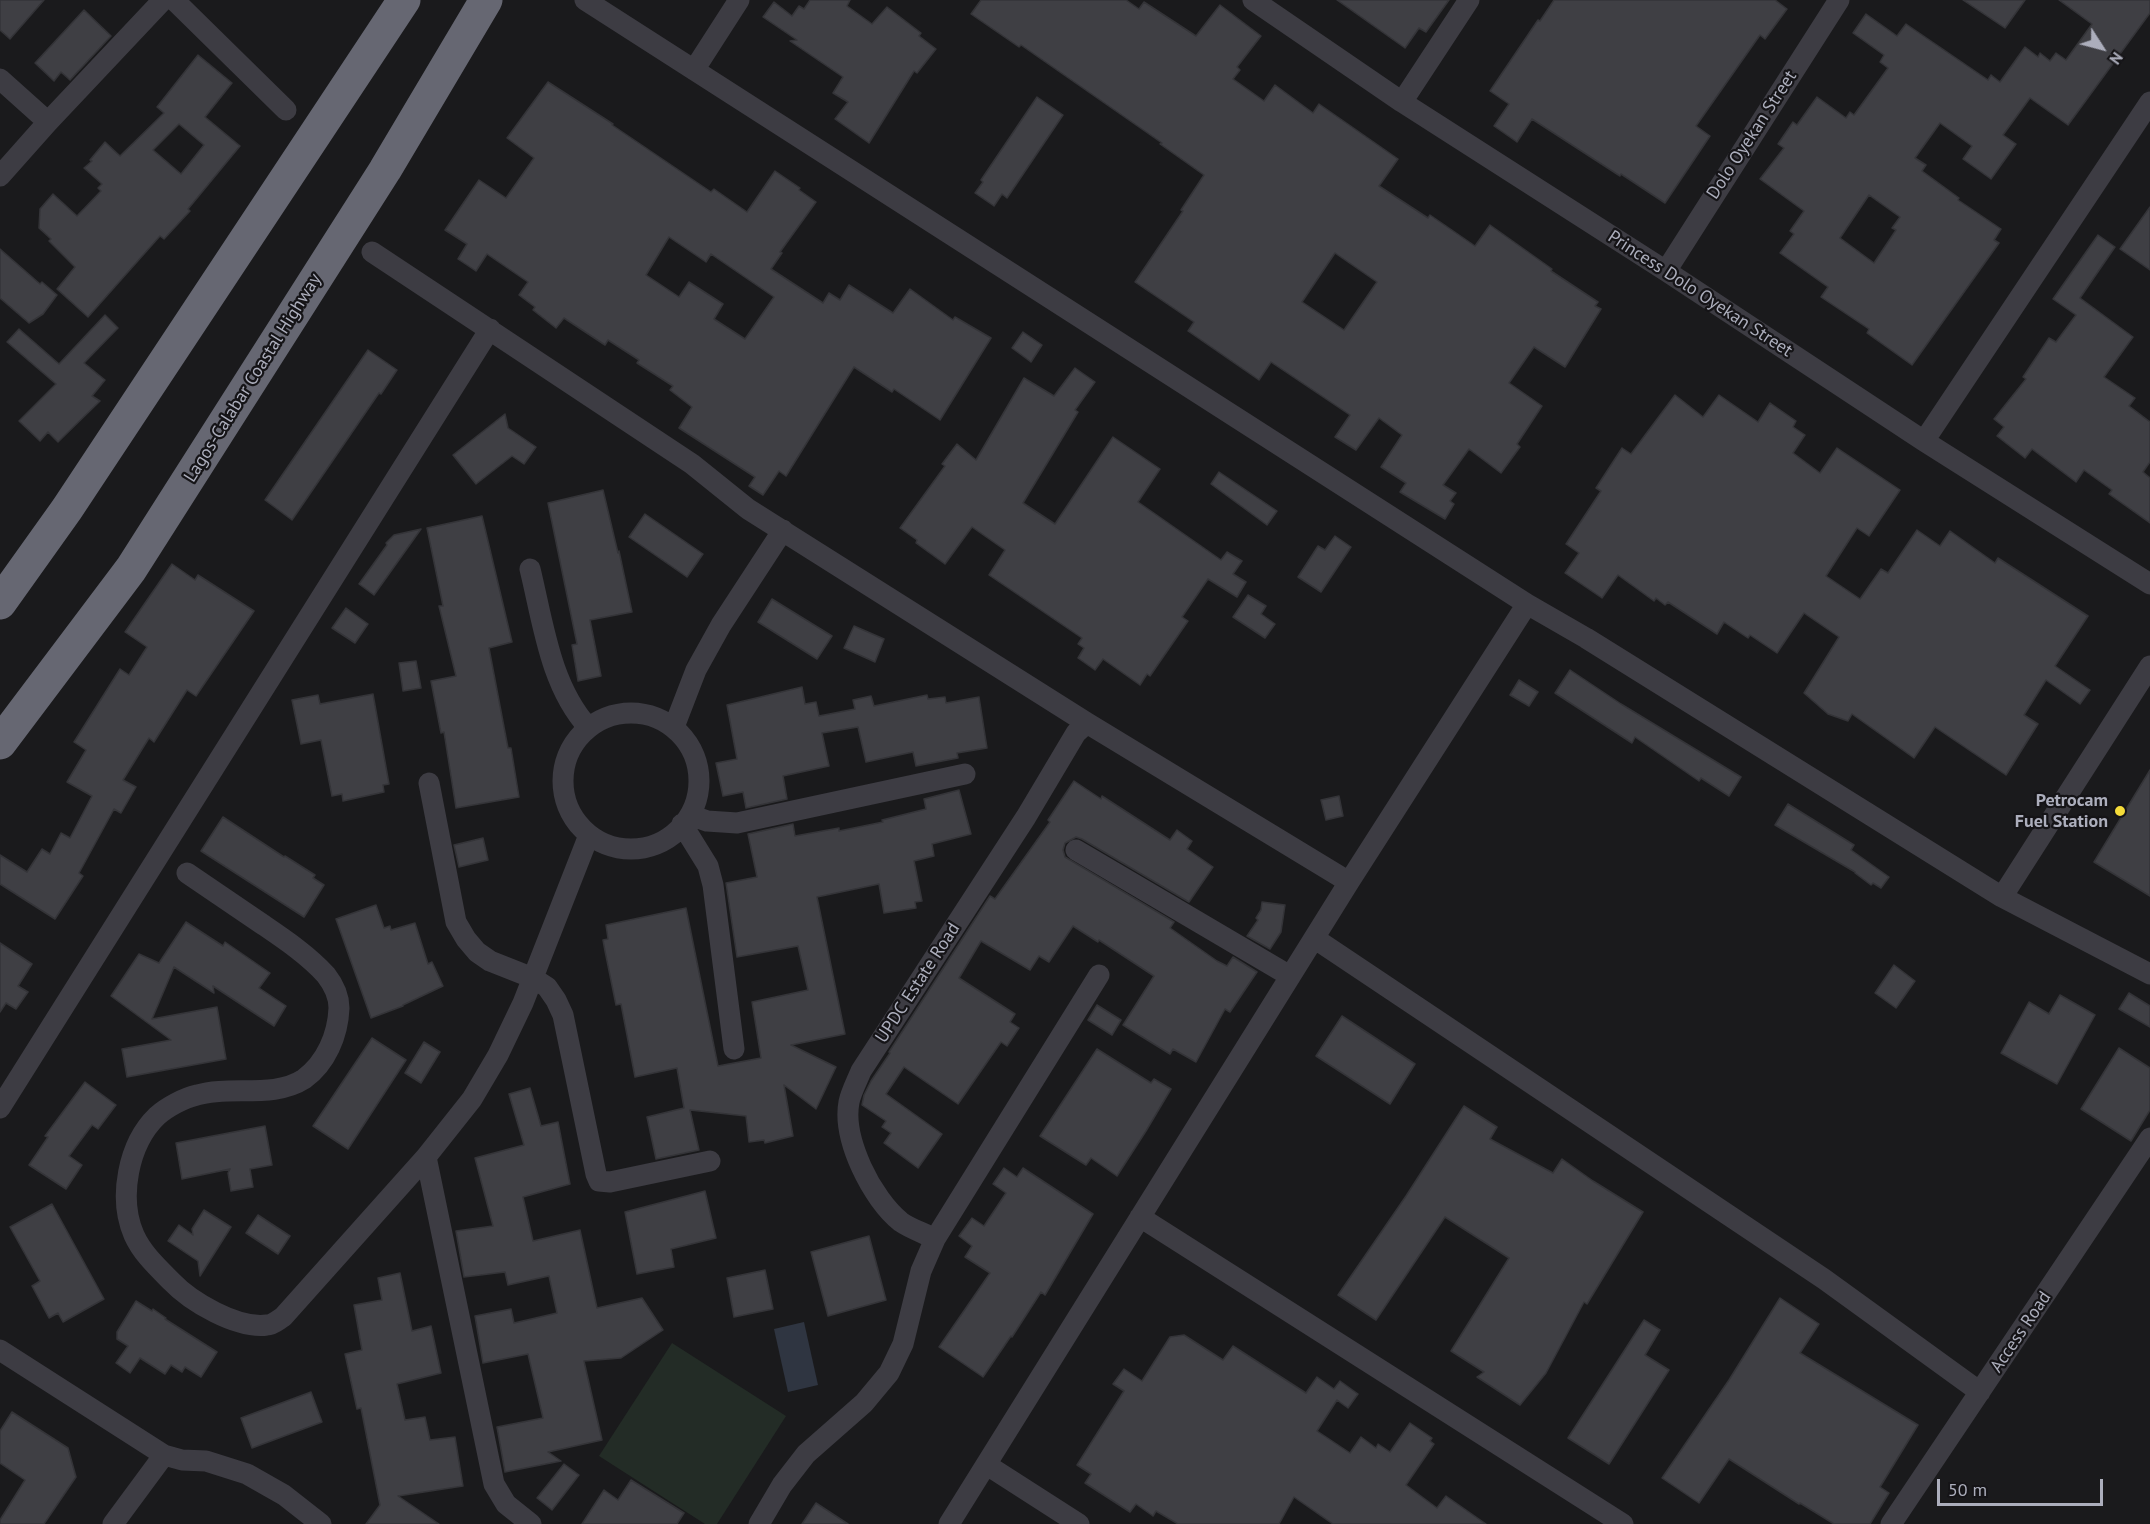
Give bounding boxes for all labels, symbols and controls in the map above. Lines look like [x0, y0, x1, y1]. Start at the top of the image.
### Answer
north arrow [2072, 18, 2132, 78]
text: N [2105, 48, 2128, 69]
street label: Dolo Oyekan Street [1702, 67, 1802, 203]
street label: Princess Dolo Oyekan Street [1604, 226, 1796, 362]
street label: Lagos-Calabar Coastal Highway [180, 270, 326, 486]
place label: Petrocam Fuel Station [2015, 790, 2108, 832]
marker: Petrocam Fuel Station [2113, 804, 2127, 818]
street label: UPDC Estate Road [871, 919, 965, 1047]
street label: Access Road [1986, 1287, 2056, 1377]
scale bar [1940, 1467, 2106, 1505]
text: 50 m [1948, 1478, 1987, 1501]

